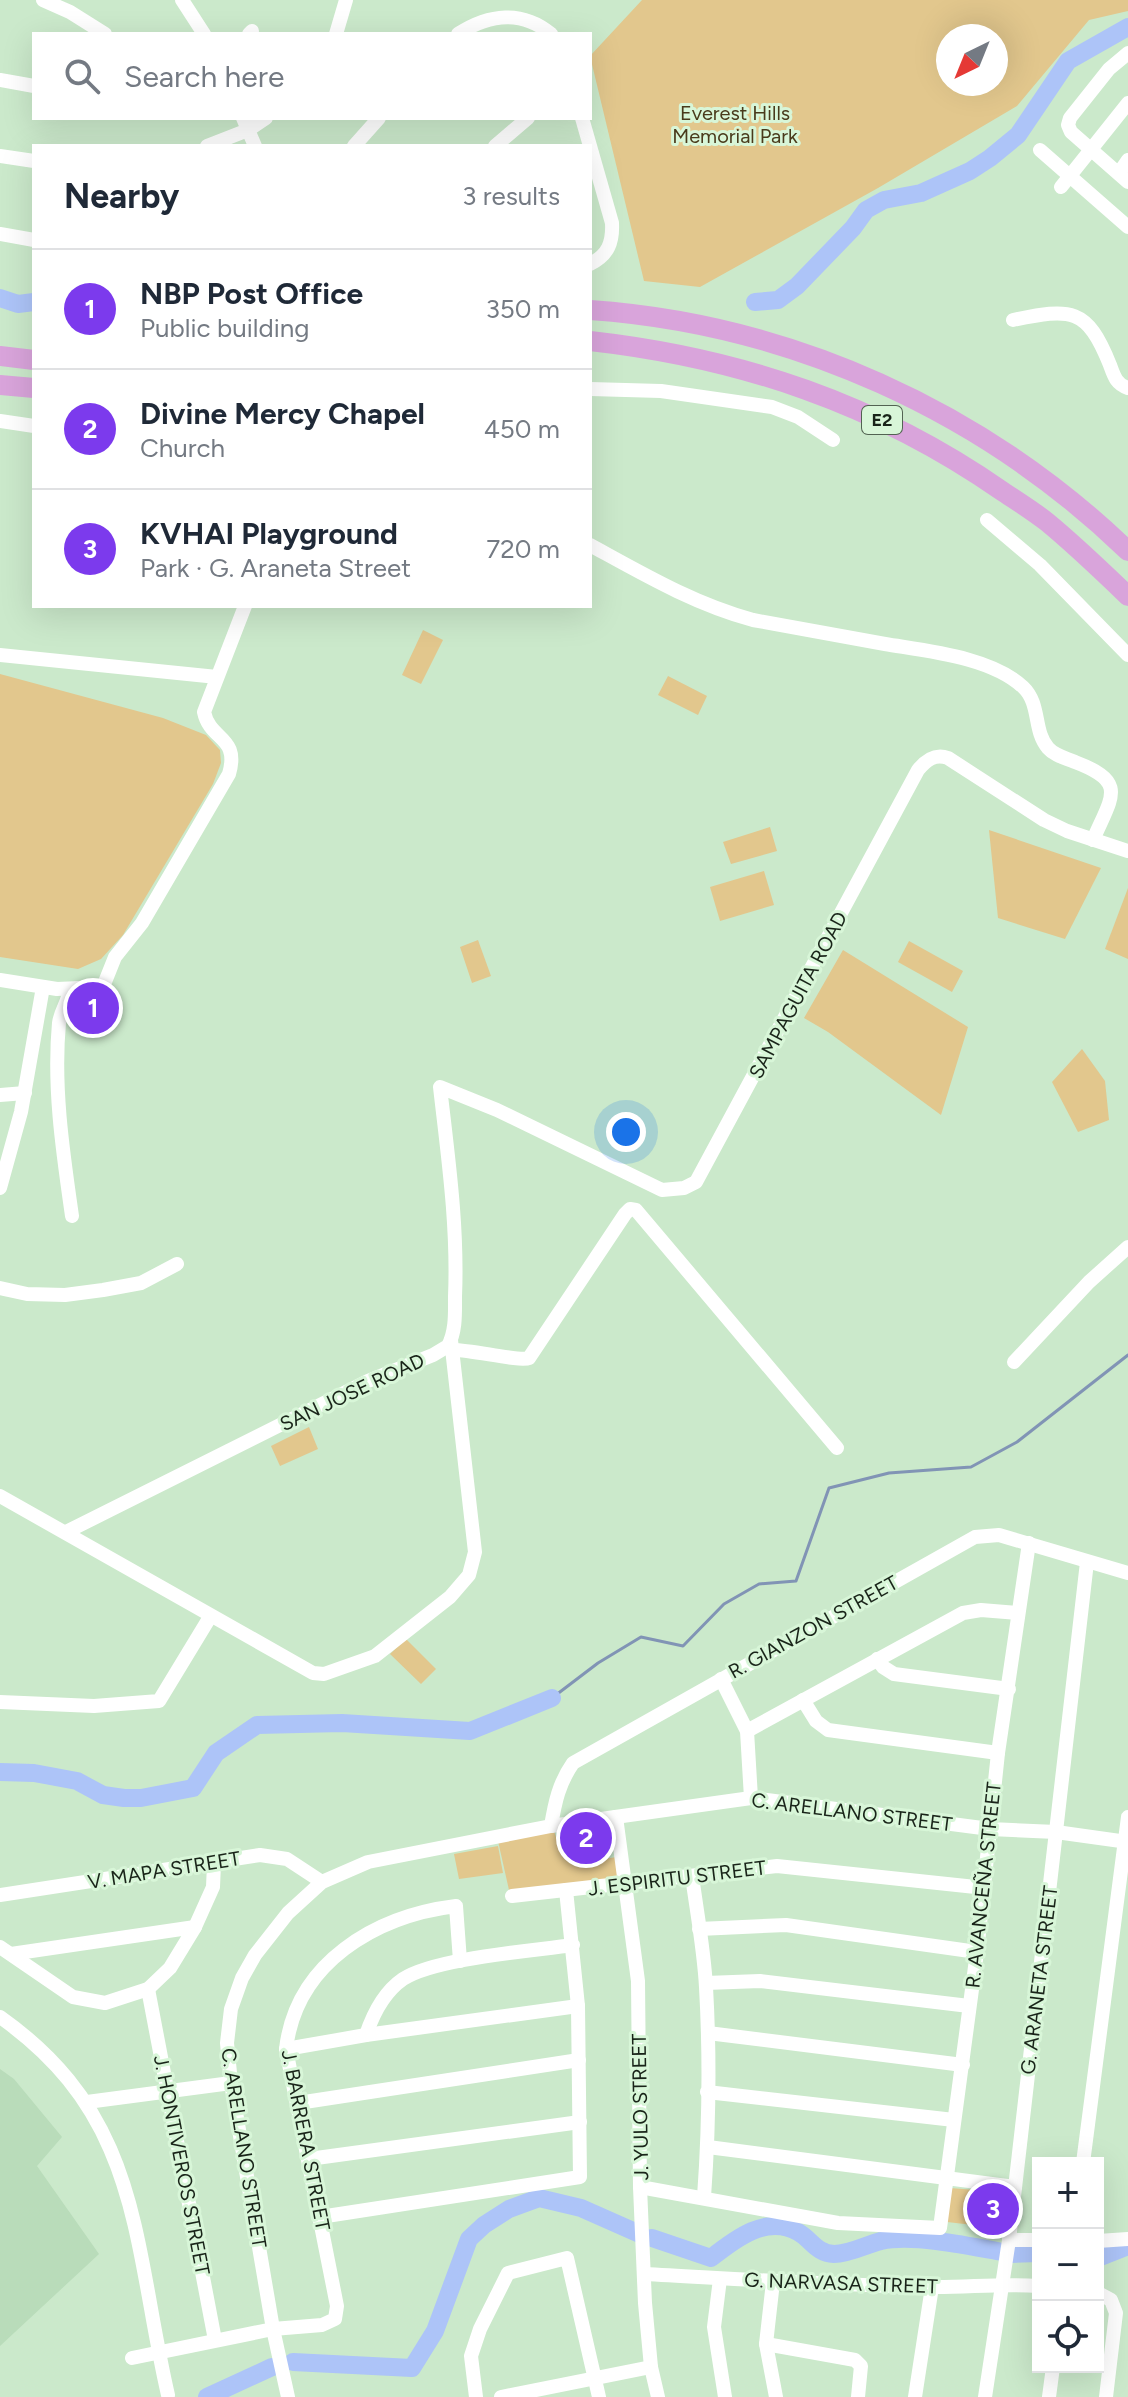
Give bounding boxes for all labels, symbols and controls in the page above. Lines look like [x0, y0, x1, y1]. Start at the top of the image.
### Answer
north arrow [936, 24, 1008, 96]
search box [32, 32, 592, 120]
icon: search [60, 54, 104, 98]
text: Search here [124, 58, 284, 95]
park label: Everest Hills Memorial Park [672, 101, 798, 148]
text: Nearby [64, 176, 179, 217]
text: 3 results [462, 180, 560, 212]
text: NBP Post Office [140, 275, 363, 312]
text: 1 [85, 293, 95, 325]
text: 350 m [486, 293, 560, 325]
text: Public building [140, 312, 309, 344]
text: Divine Mercy Chapel [140, 395, 425, 432]
road number: E2 [862, 406, 902, 434]
text: 2 [82, 413, 98, 445]
text: 450 m [484, 413, 560, 445]
text: Church [140, 432, 225, 464]
text: KVHAI Playground [140, 515, 398, 552]
text: 3 [83, 533, 97, 565]
text: 720 m [486, 533, 560, 565]
text: Park · G. Araneta Street [140, 552, 411, 584]
street label: SAMPAGUITA ROAD [744, 907, 852, 1083]
pin: 1 [67, 978, 119, 1038]
your location [606, 1112, 646, 1152]
street label: SAN JOSE ROAD [276, 1348, 428, 1436]
street label: R. GIANZON STREET [724, 1570, 902, 1684]
street label: R. AVANCEÑA STREET [960, 1781, 1006, 1989]
street label: C. ARELLANO STREET [750, 1788, 954, 1836]
pin: 2 [560, 1808, 612, 1868]
street label: V. MAPA STREET [86, 1846, 242, 1894]
street label: J. ESPIRITU STREET [587, 1855, 767, 1901]
street label: G. ARANETA STREET [1016, 1884, 1062, 2076]
street label: J. YULO STREET [627, 2033, 653, 2181]
street label: C. ARELLANO STREET [216, 2046, 272, 2250]
street label: J. BARRERA STREET [277, 2048, 335, 2232]
street label: J. HONTIVEROS STREET [149, 2053, 215, 2277]
map controls [1032, 2157, 1104, 2373]
button: + [1032, 2157, 1104, 2229]
pin: 3 [967, 2179, 1019, 2239]
button: − [1032, 2229, 1104, 2301]
street label: G. NARVASA STREET [744, 2268, 938, 2298]
button: locate [1032, 2301, 1104, 2373]

